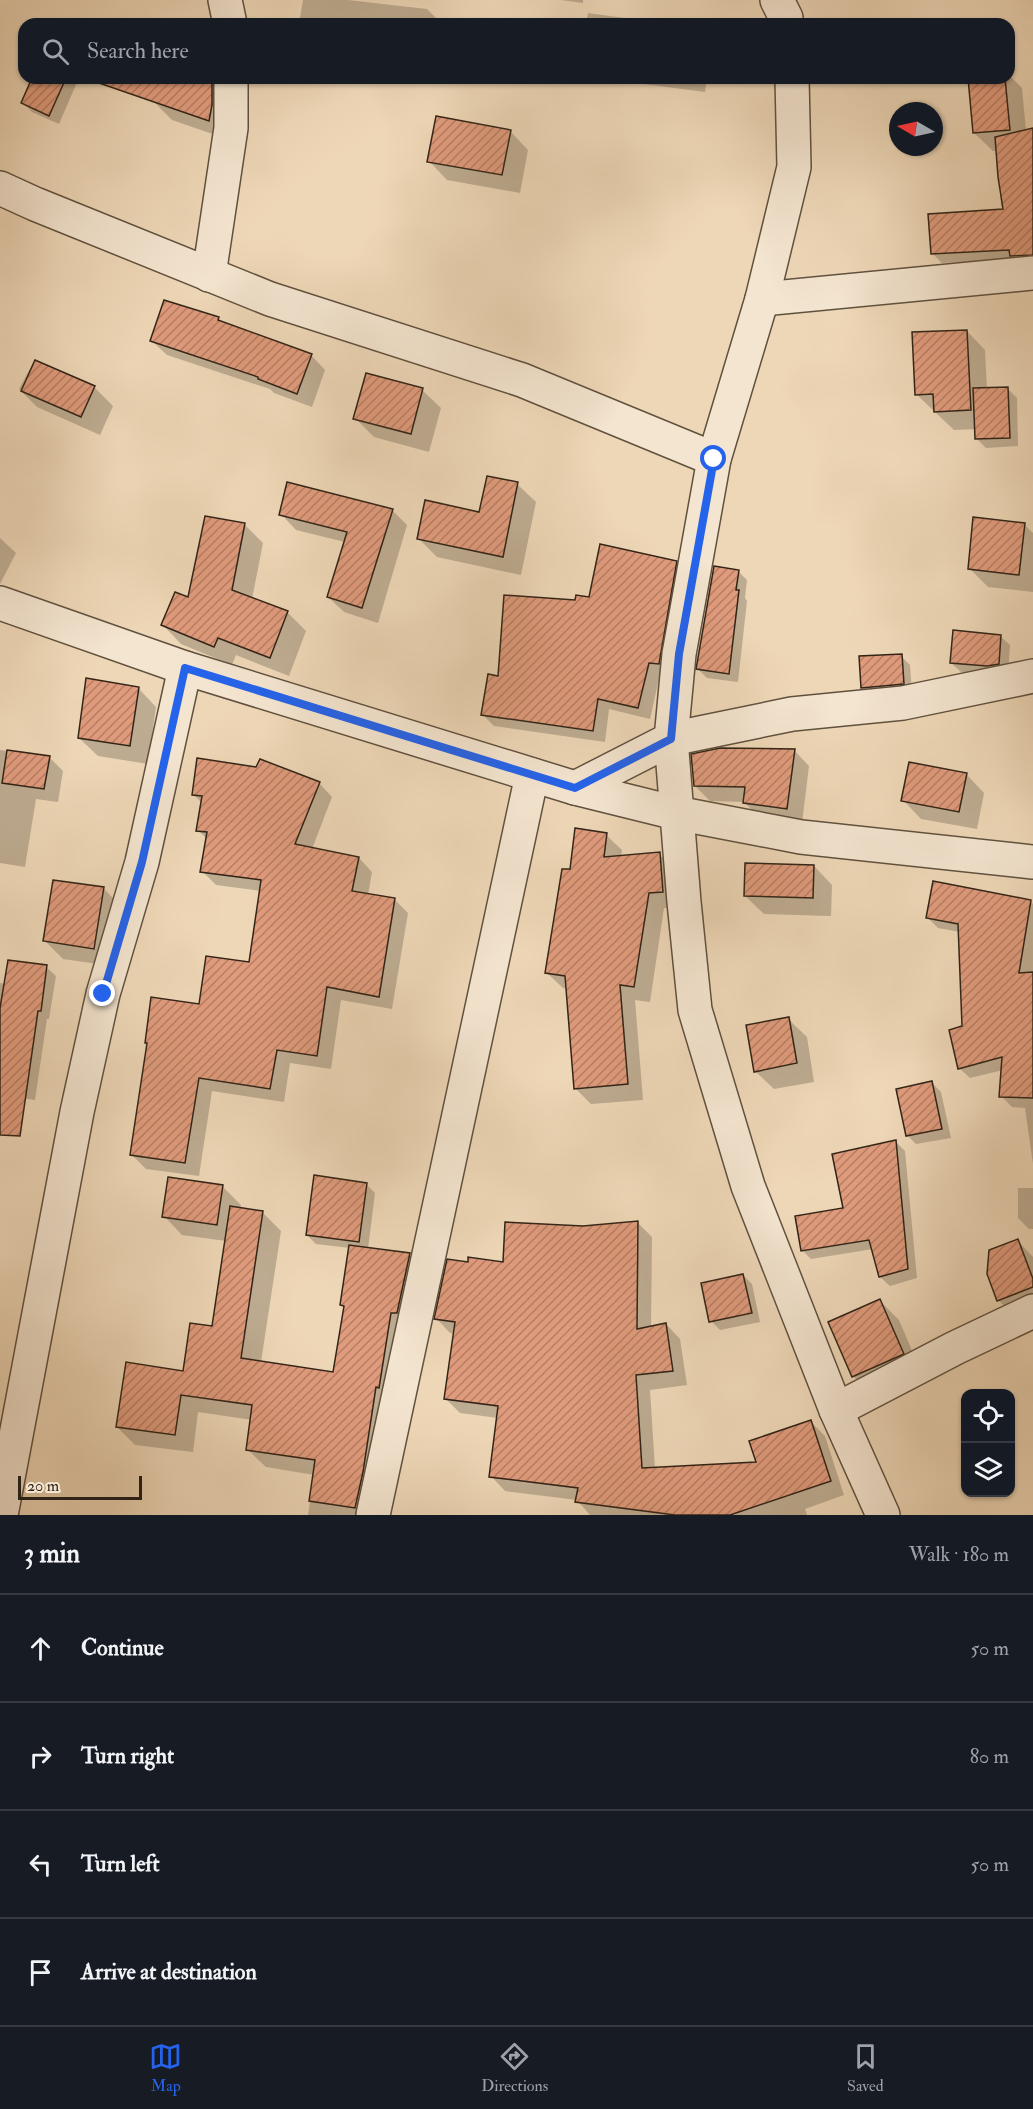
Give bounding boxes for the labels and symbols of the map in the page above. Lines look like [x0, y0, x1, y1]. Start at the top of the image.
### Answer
north arrow [889, 102, 943, 156]
route start [700, 445, 726, 471]
route end [89, 980, 115, 1006]
scale bar [18, 1473, 142, 1500]

